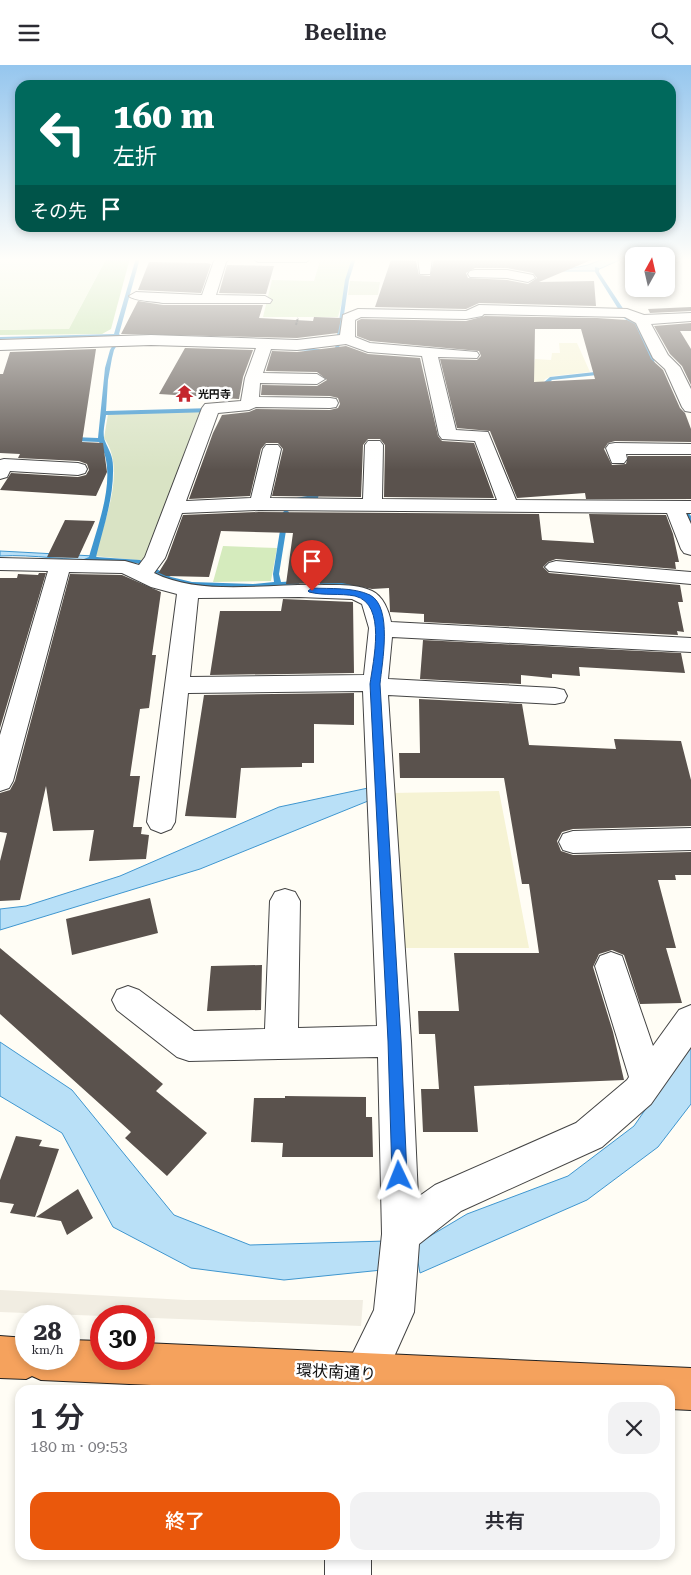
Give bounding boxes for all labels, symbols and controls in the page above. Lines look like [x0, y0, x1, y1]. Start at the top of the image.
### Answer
icon: menu [15, 19, 43, 47]
icon: search [648, 19, 676, 47]
text: Beeline [304, 20, 387, 45]
text: 160 m [113, 96, 214, 137]
icon: left [30, 100, 95, 165]
text: 左折 [113, 144, 157, 169]
icon: arrive [97, 195, 125, 223]
text: その先 [30, 200, 87, 223]
north arrow [625, 247, 675, 297]
map controls [625, 247, 675, 297]
temple icon: 光円寺 [174, 384, 194, 404]
place label: 光円寺 [198, 388, 231, 401]
pin [291, 540, 333, 591]
icon: arrive [298, 547, 326, 575]
position arrow [372, 1149, 424, 1201]
speed limit sign: 30 [90, 1305, 155, 1370]
text: 28 [33, 1317, 62, 1346]
text: km/h [31, 1343, 64, 1357]
street label: 環状南通り [296, 1360, 376, 1384]
text: 1 分 [30, 1400, 84, 1435]
button: close [608, 1402, 660, 1454]
text: 180 m · 09:53 [30, 1437, 128, 1456]
button: 終了 [30, 1492, 340, 1550]
button: 共有 [350, 1492, 660, 1550]

